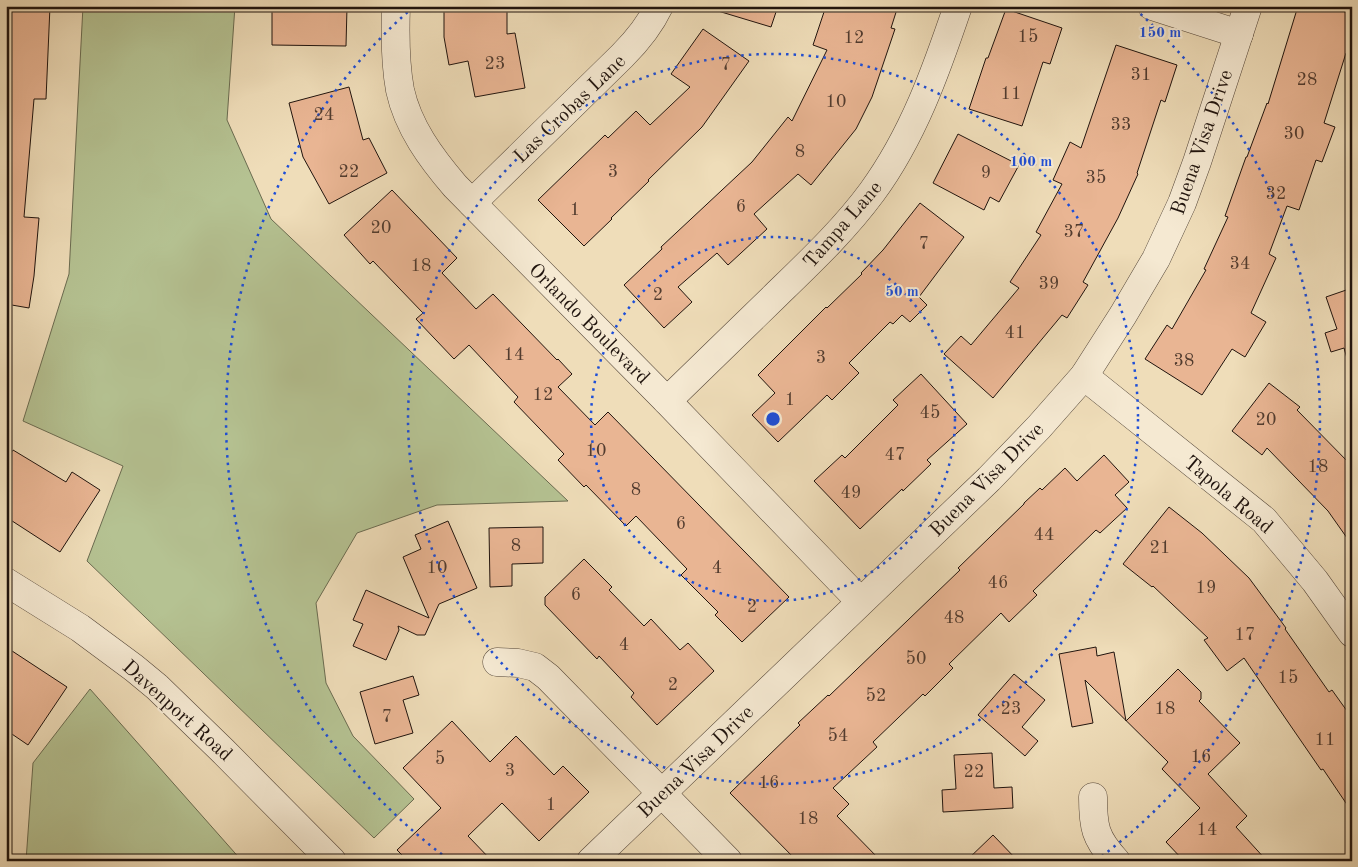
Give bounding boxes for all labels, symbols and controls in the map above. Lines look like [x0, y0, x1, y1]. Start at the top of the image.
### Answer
text: 150 m [1139, 26, 1181, 41]
house number: 15 [1018, 28, 1038, 46]
house number: 12 [844, 29, 864, 47]
street label: Las Crobas Lane [511, 51, 630, 168]
house number: 23 [485, 55, 505, 73]
house number: 7 [721, 56, 731, 74]
house number: 31 [1131, 66, 1151, 84]
street label: Buena Visa Drive [1169, 67, 1237, 218]
house number: 28 [1297, 71, 1317, 89]
house number: 11 [1001, 85, 1021, 103]
house number: 10 [826, 93, 846, 111]
house number: 24 [314, 106, 334, 124]
house number: 33 [1111, 116, 1131, 134]
house number: 30 [1284, 125, 1304, 143]
house number: 8 [795, 143, 805, 161]
text: 100 m [1010, 155, 1052, 170]
house number: 22 [339, 163, 359, 181]
house number: 3 [608, 163, 618, 181]
house number: 9 [981, 164, 991, 182]
house number: 35 [1086, 169, 1106, 187]
street label: Tampa Lane [800, 178, 887, 273]
house number: 32 [1266, 185, 1286, 203]
house number: 6 [736, 198, 746, 216]
house number: 1 [570, 201, 580, 219]
house number: 20 [371, 219, 391, 237]
house number: 37 [1064, 223, 1084, 241]
house number: 7 [919, 235, 929, 253]
house number: 34 [1230, 255, 1250, 273]
house number: 18 [411, 257, 431, 275]
street label: Orlando Boulevard [524, 260, 653, 389]
house number: 39 [1039, 275, 1059, 293]
text: 50 m [885, 285, 919, 300]
house number: 2 [653, 286, 663, 304]
house number: 41 [1005, 324, 1025, 342]
house number: 14 [504, 346, 524, 364]
house number: 3 [816, 349, 826, 367]
house number: 38 [1174, 352, 1194, 370]
house number: 12 [533, 386, 553, 404]
house number: 1 [785, 391, 795, 409]
house number: 45 [920, 404, 940, 422]
centre of rings [764, 410, 782, 428]
house number: 20 [1256, 411, 1276, 429]
street label: Buena Visa Drive [927, 420, 1048, 541]
house number: 10 [586, 442, 606, 460]
house number: 47 [885, 446, 905, 464]
street label: Tapola Road [1180, 453, 1276, 538]
house number: 18 [1308, 458, 1328, 476]
house number: 8 [631, 481, 641, 499]
house number: 49 [841, 484, 861, 502]
house number: 6 [676, 515, 686, 533]
house number: 44 [1034, 526, 1054, 544]
house number: 8 [511, 537, 521, 555]
house number: 21 [1150, 539, 1170, 557]
house number: 10 [427, 559, 447, 577]
house number: 4 [712, 559, 722, 577]
house number: 46 [988, 574, 1008, 592]
house number: 19 [1196, 579, 1216, 597]
house number: 6 [571, 586, 581, 604]
house number: 2 [747, 598, 757, 616]
house number: 48 [944, 609, 964, 627]
house number: 17 [1235, 626, 1255, 644]
house number: 4 [619, 636, 629, 654]
house number: 50 [906, 650, 926, 668]
street label: Davenport Road [118, 657, 235, 766]
house number: 15 [1278, 669, 1298, 687]
house number: 2 [668, 676, 678, 694]
house number: 52 [866, 687, 886, 705]
house number: 23 [1001, 700, 1021, 718]
house number: 18 [1155, 700, 1175, 718]
street label: Buena Visa Drive [635, 702, 758, 822]
house number: 7 [382, 708, 392, 726]
house number: 54 [828, 727, 848, 745]
house number: 11 [1315, 731, 1335, 749]
house number: 16 [1191, 748, 1211, 766]
house number: 5 [435, 750, 445, 768]
house number: 3 [505, 762, 515, 780]
house number: 22 [964, 763, 984, 781]
house number: 16 [759, 774, 779, 792]
house number: 1 [546, 796, 556, 814]
house number: 18 [798, 810, 818, 828]
house number: 14 [1197, 821, 1217, 839]

